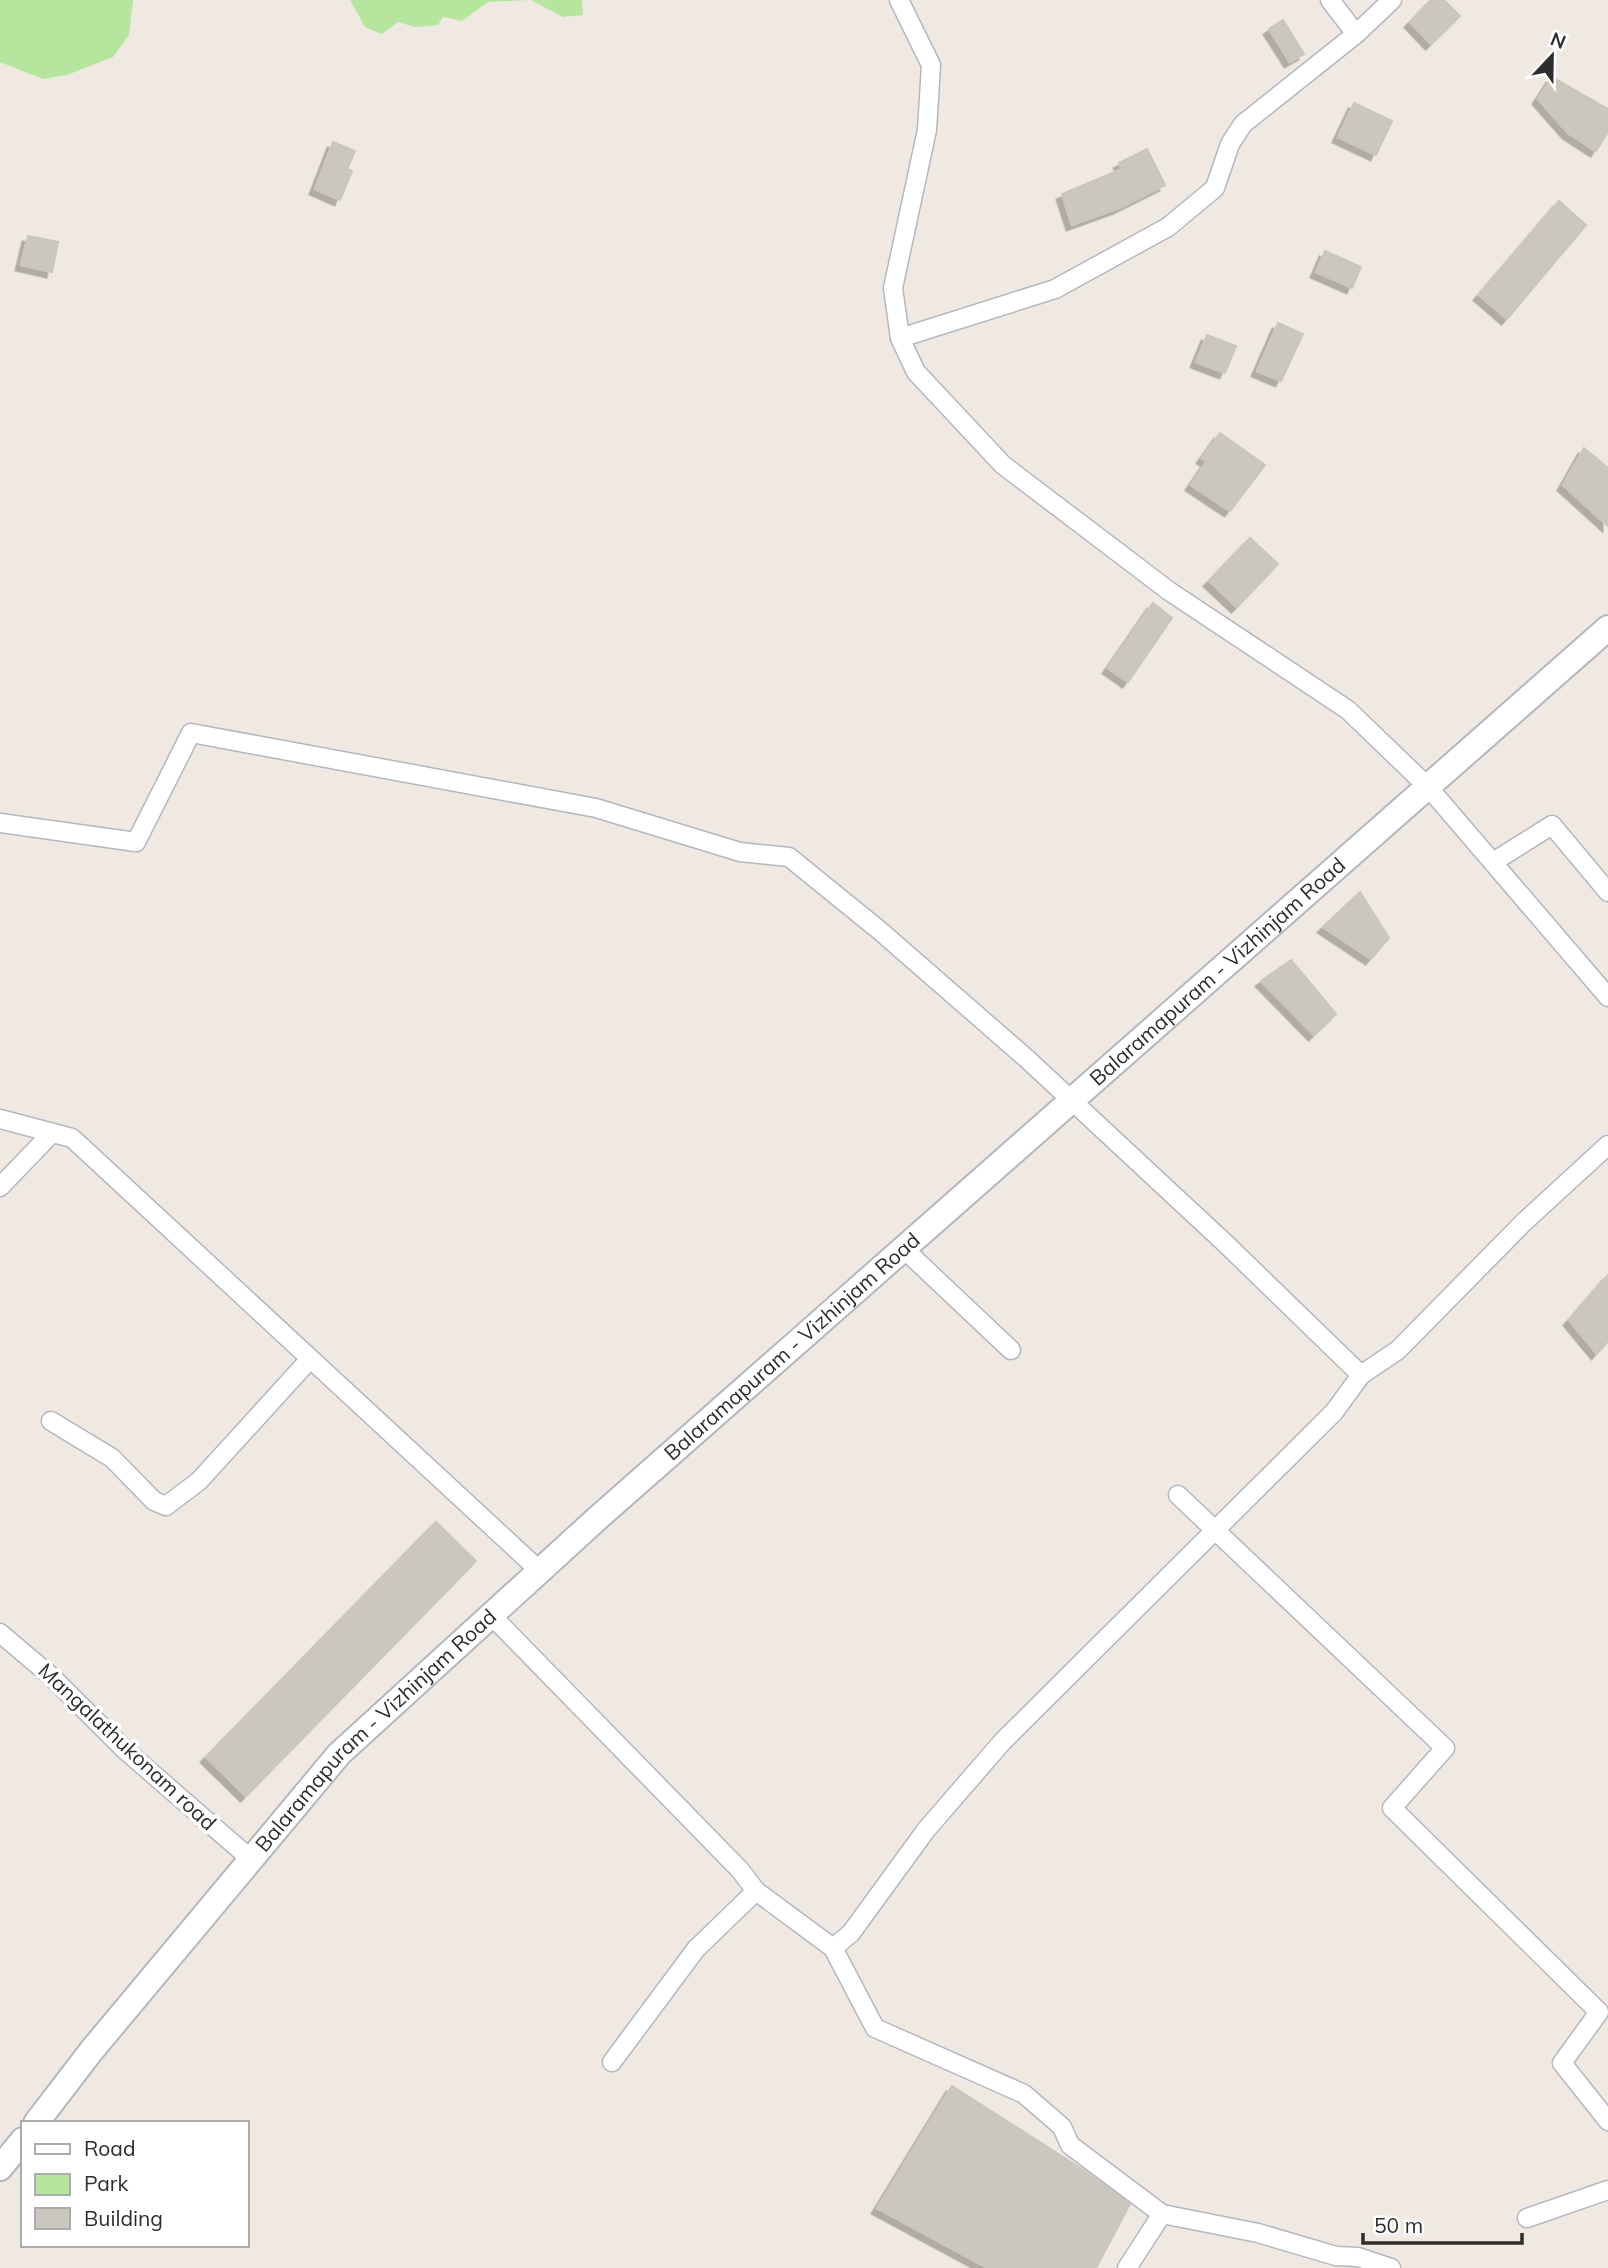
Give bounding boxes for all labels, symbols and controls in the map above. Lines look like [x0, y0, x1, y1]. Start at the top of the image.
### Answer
north arrow [1517, 21, 1587, 91]
text: N [1547, 26, 1570, 54]
street label: Balaramapuram - Vizhinjam Road [1084, 851, 1350, 1091]
street label: Balaramapuram - Vizhinjam Road [658, 1226, 925, 1465]
street label: Balaramapuram - Vizhinjam Road [249, 1603, 501, 1857]
street label: Mangalathukonam road [33, 1657, 222, 1835]
legend [21, 2121, 248, 2247]
text: Road [84, 2135, 135, 2161]
text: Park [84, 2170, 128, 2196]
scale bar [1363, 2202, 1522, 2246]
text: Building [84, 2205, 163, 2231]
text: 50 m [1374, 2212, 1423, 2238]

